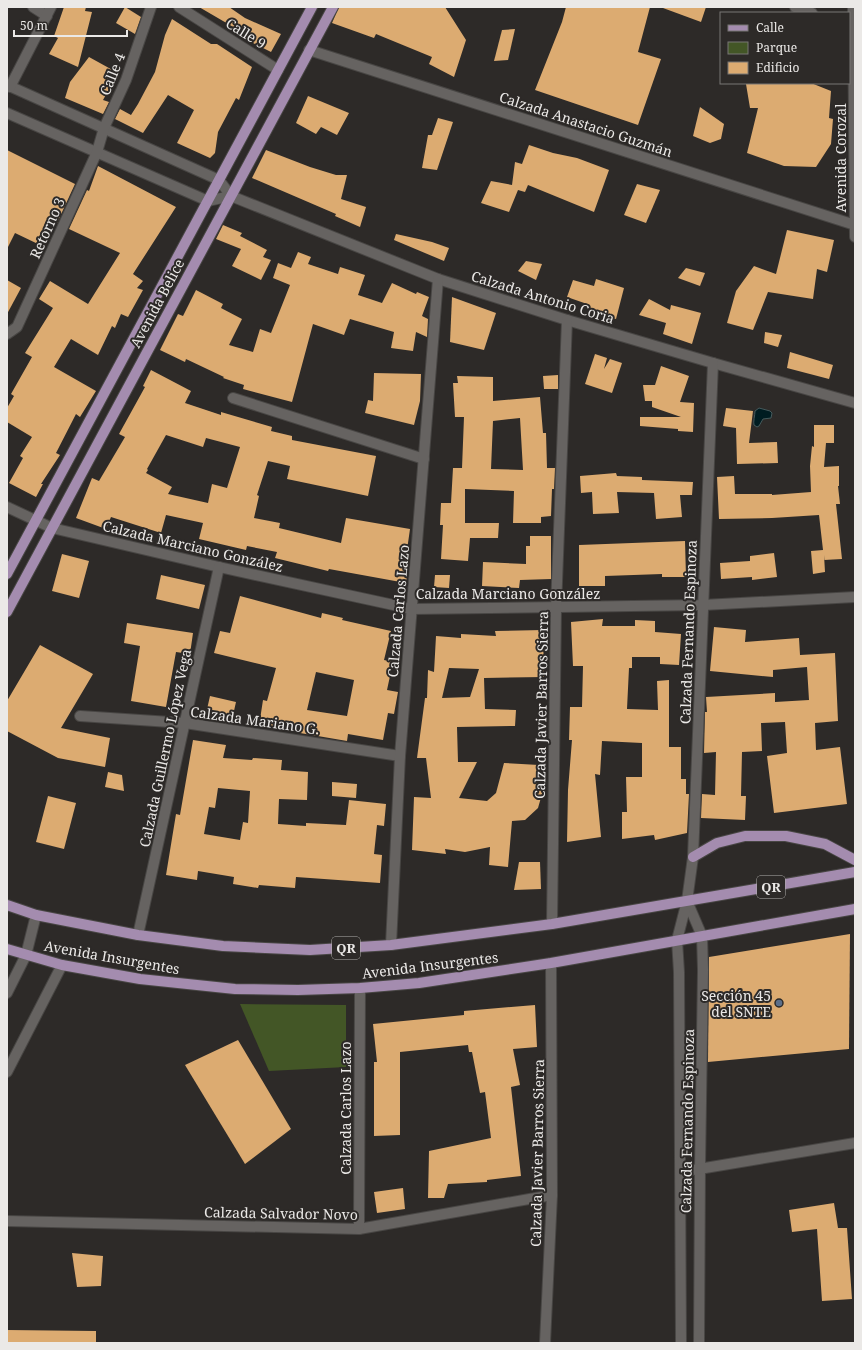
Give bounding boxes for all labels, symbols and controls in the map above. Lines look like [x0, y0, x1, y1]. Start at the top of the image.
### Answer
scale bar [14, 12, 127, 38]
legend [720, 12, 850, 84]
street label: Calle 9 [222, 13, 270, 53]
text: 50 m [20, 17, 48, 34]
text: Calle [756, 19, 784, 36]
text: Parque [756, 39, 797, 56]
street label: Calle 4 [95, 50, 129, 98]
text: Edificio [756, 59, 799, 76]
street label: Calzada Anastacio Guzmán [497, 87, 675, 161]
street label: Avenida Corozal [831, 103, 850, 212]
street label: Retorno 3 [25, 194, 69, 261]
street label: Avenida Belice [126, 255, 188, 351]
street label: Calzada Antonio Coria [469, 266, 617, 328]
street label: Calzada Marciano González [101, 516, 285, 576]
street label: Calzada Fernando Espinoza [675, 539, 701, 724]
street label: Calzada Carlos Lazo [383, 544, 413, 678]
street label: Calzada Marciano González [416, 584, 600, 603]
street label: Calzada Javier Barros Sierra [530, 611, 552, 799]
street label: Calzada Guillermo López Vega [135, 647, 195, 849]
street label: Calzada Mariano G. [189, 702, 321, 738]
road number: QR [757, 876, 785, 898]
street label: Avenida Insurgentes [43, 936, 181, 978]
road number: QR [332, 937, 360, 959]
street label: Avenida Insurgentes [361, 947, 499, 983]
place label: Sección 45 del SNTE [701, 986, 771, 1021]
marker: Sección 45 del SNTE [774, 998, 784, 1008]
street label: Calzada Fernando Espinoza [676, 1029, 698, 1213]
street label: Calzada Carlos Lazo [336, 1041, 355, 1175]
street label: Calzada Javier Barros Sierra [526, 1059, 548, 1247]
street label: Calzada Salvador Novo [204, 1202, 358, 1224]

